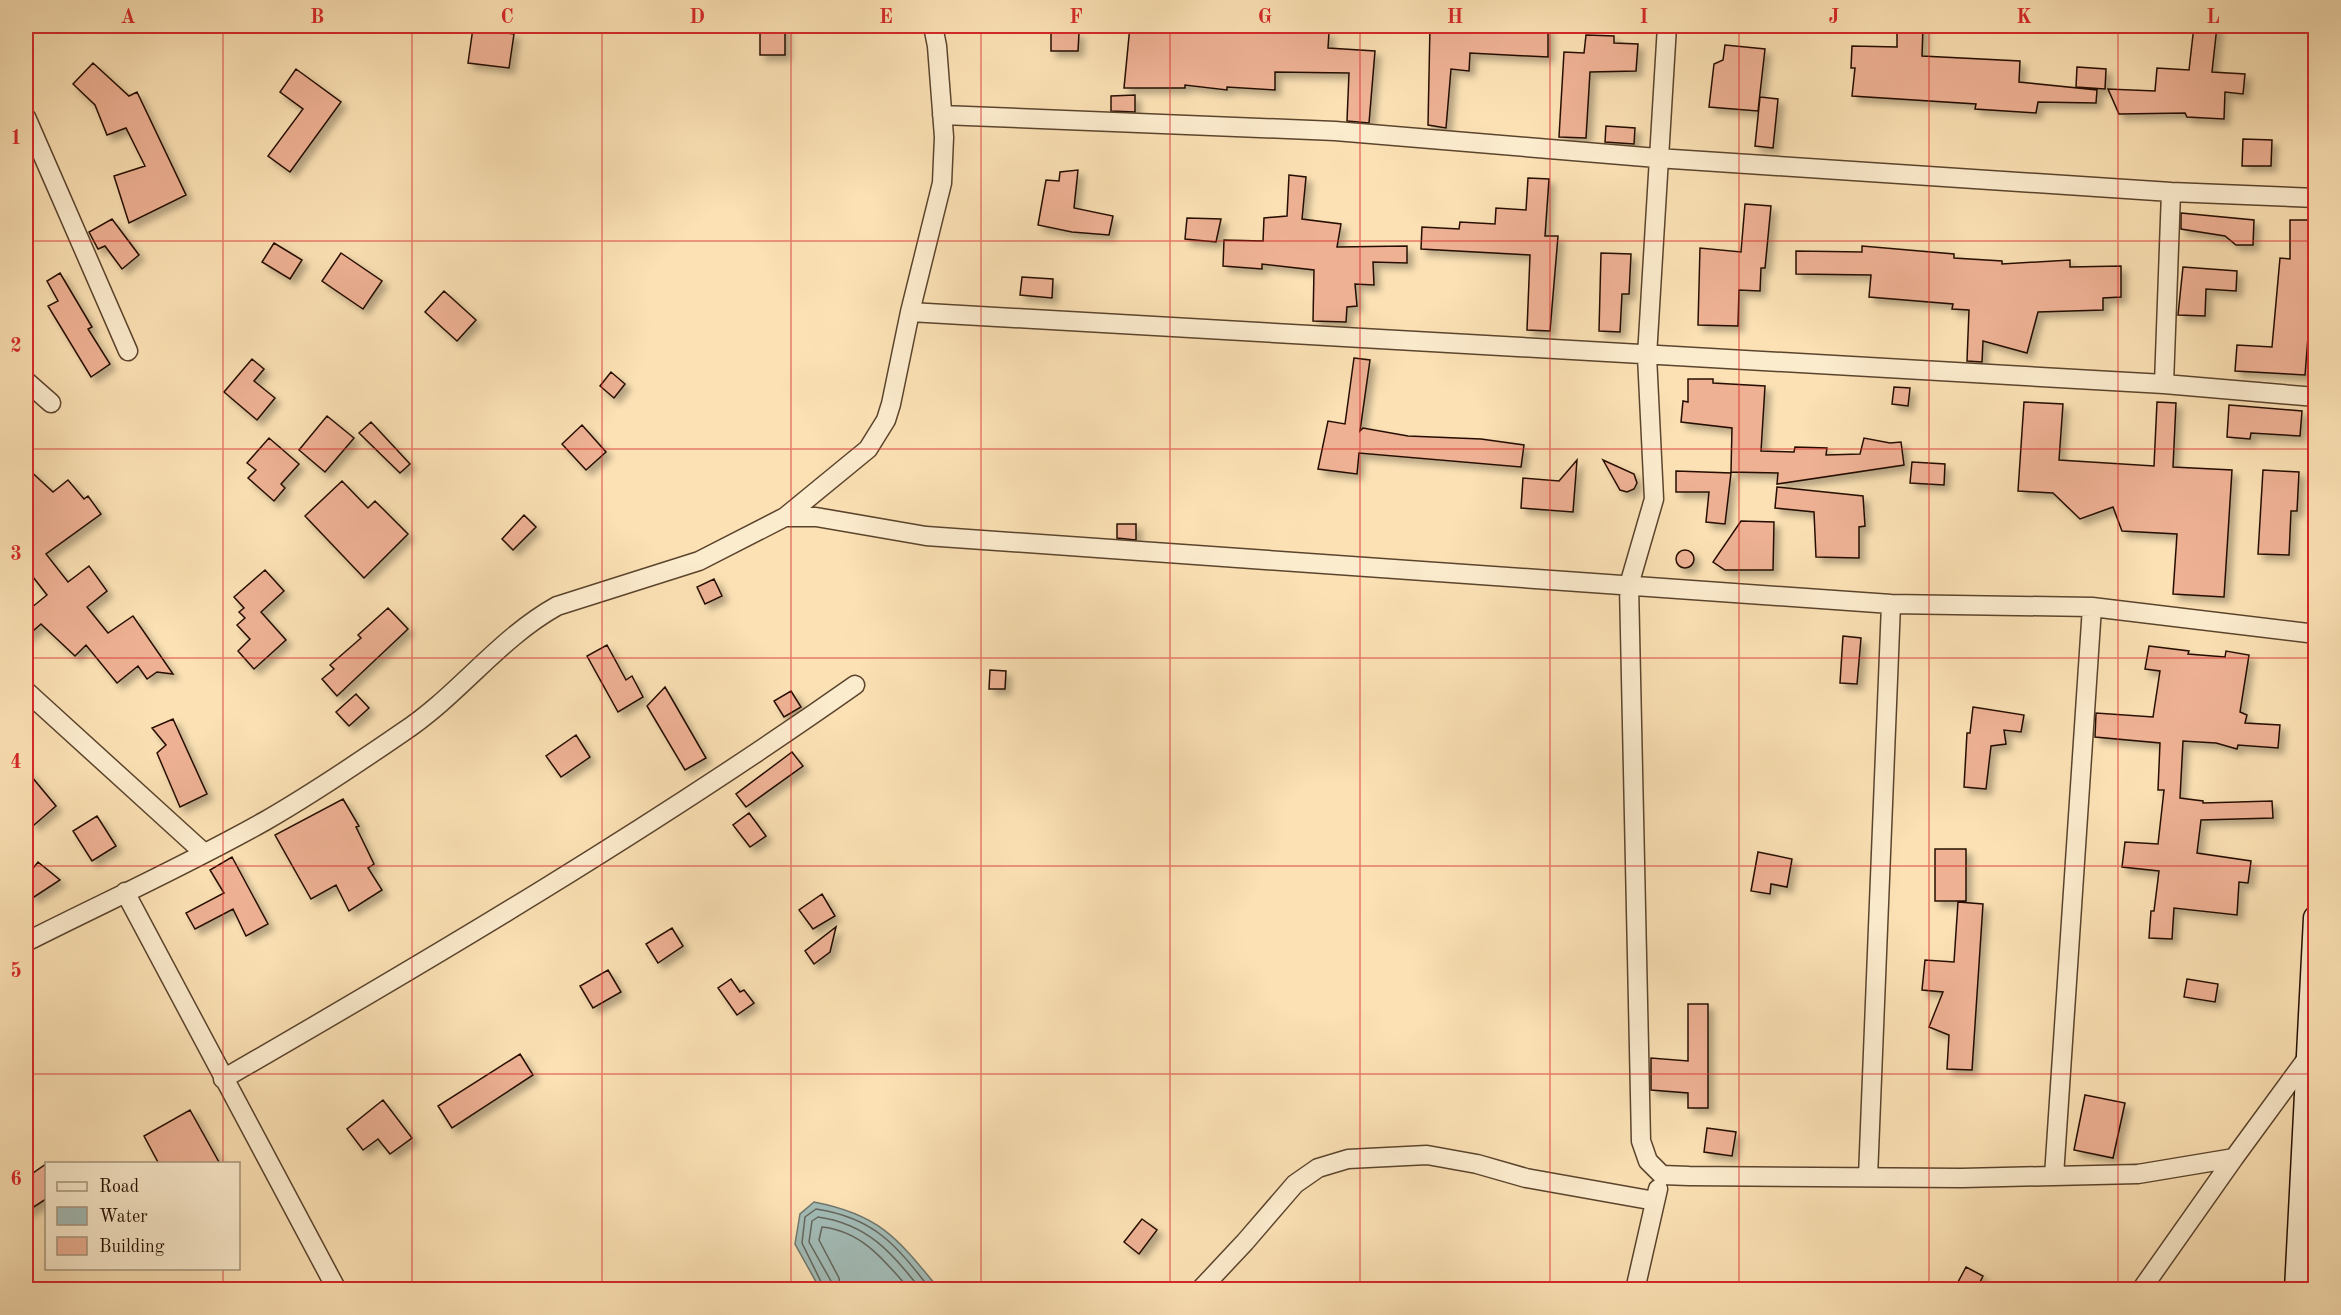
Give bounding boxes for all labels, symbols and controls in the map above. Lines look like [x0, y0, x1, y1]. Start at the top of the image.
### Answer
text: A [120, 8, 136, 28]
text: B [310, 8, 324, 28]
text: C [500, 8, 514, 28]
text: D [689, 8, 705, 28]
text: E [879, 8, 893, 28]
text: F [1069, 8, 1083, 28]
text: G [1258, 8, 1272, 28]
text: H [1447, 8, 1463, 28]
text: I [1640, 8, 1648, 28]
text: J [1829, 8, 1840, 28]
text: K [2016, 8, 2032, 28]
text: L [2206, 8, 2220, 28]
text: 1 [10, 129, 22, 149]
text: 2 [10, 337, 22, 357]
text: 3 [10, 545, 22, 565]
text: 4 [10, 753, 22, 773]
text: 5 [10, 961, 22, 982]
legend [45, 1162, 240, 1270]
text: 6 [10, 1170, 22, 1190]
text: Road [99, 1178, 139, 1196]
text: Water [99, 1208, 148, 1226]
text: Building [99, 1238, 165, 1256]

